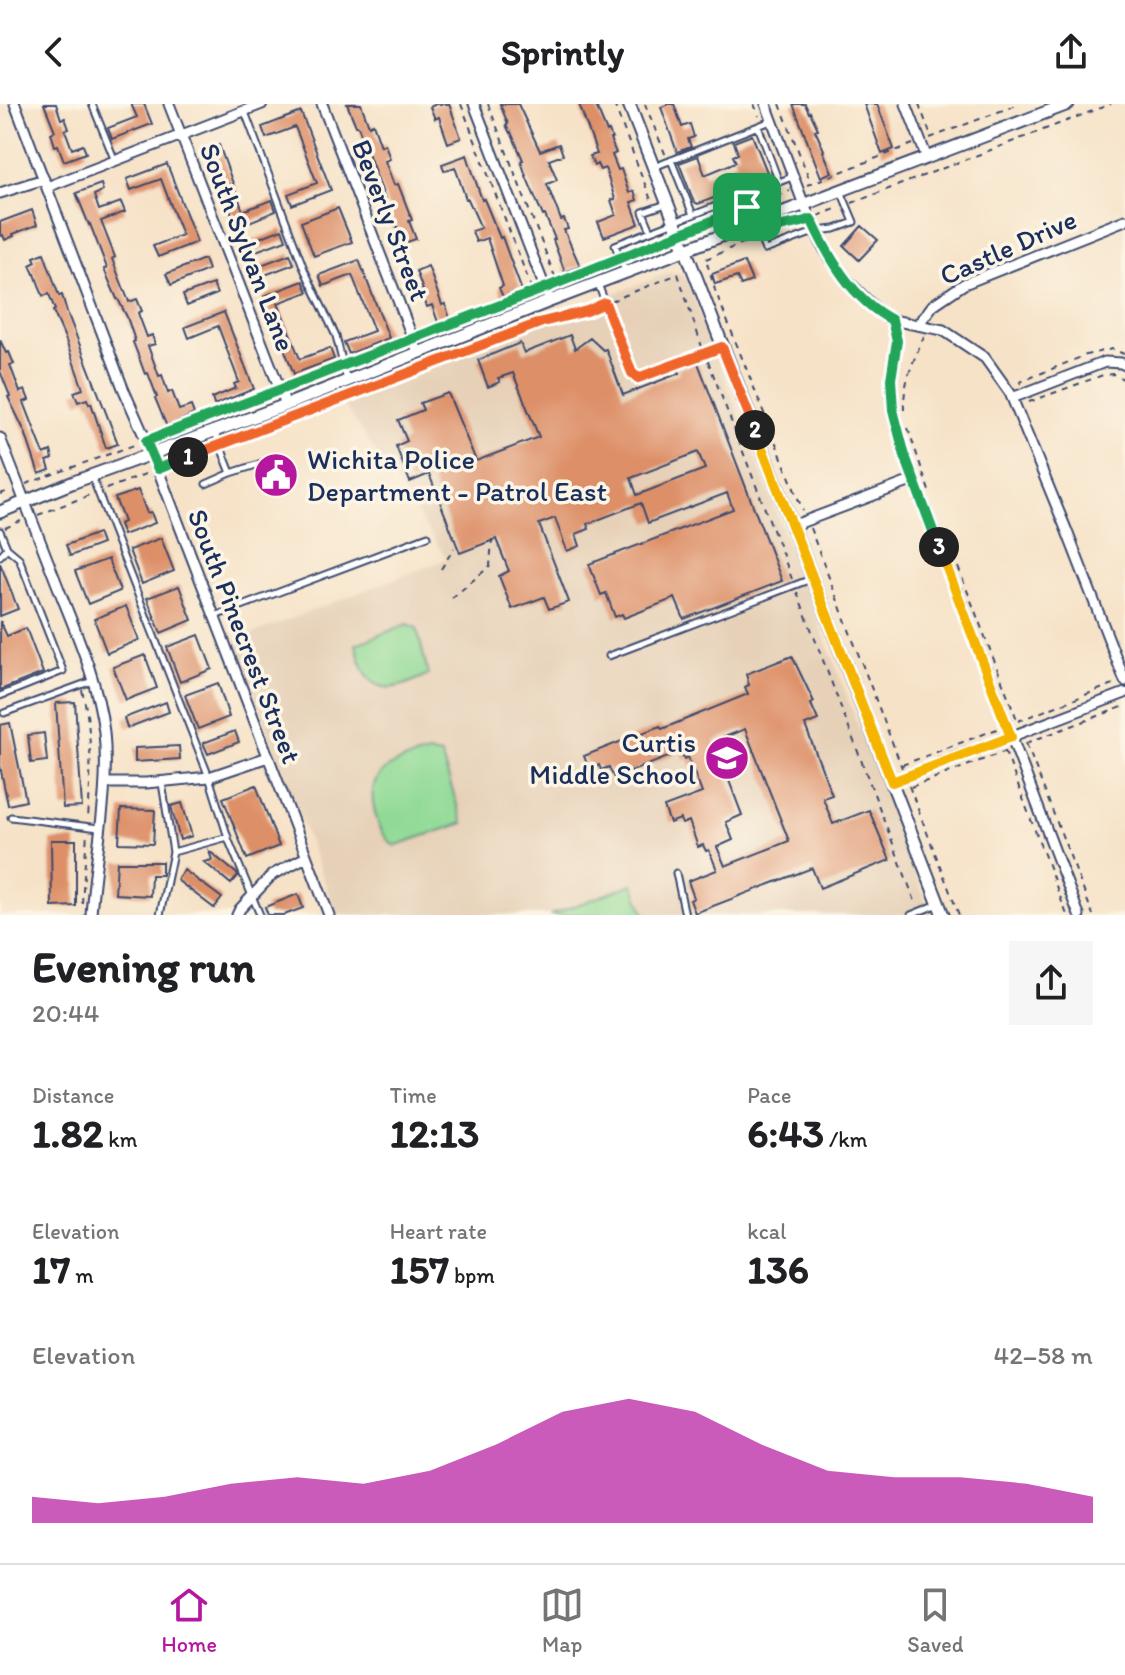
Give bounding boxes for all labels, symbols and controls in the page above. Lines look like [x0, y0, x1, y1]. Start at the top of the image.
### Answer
icon: back [32, 30, 76, 74]
icon: share [1049, 30, 1093, 74]
text: Sprintly [501, 31, 624, 74]
street label: Beverly Street [345, 134, 437, 306]
street label: South Sylvan Lane [193, 138, 303, 356]
pin [713, 173, 781, 241]
icon: arrive [725, 185, 769, 229]
street label: Castle Drive [934, 202, 1082, 292]
pin: 2 [735, 410, 775, 450]
text: 2 [749, 416, 761, 443]
pin: 1 [168, 437, 208, 477]
place label: Wichita Police Department - Patrol East [307, 442, 607, 508]
text: 1 [183, 443, 193, 470]
public building icon: Wichita Police Department - Patrol East [252, 451, 300, 499]
street label: South Pinecrest Street [181, 504, 309, 768]
pin: 3 [919, 527, 959, 567]
text: 3 [933, 533, 945, 560]
place label: Curtis Middle School [529, 725, 696, 791]
school or university icon: Curtis Middle School [703, 734, 751, 782]
text: Evening run [32, 940, 255, 993]
button: share [1009, 941, 1093, 1025]
text: 20:44 [32, 997, 99, 1029]
text: Distance [32, 1082, 114, 1109]
text: Time [390, 1082, 437, 1109]
text: Pace [747, 1082, 791, 1109]
text: 1.82 [32, 1109, 103, 1157]
text: 12:13 [390, 1109, 479, 1157]
text: 6:43 [747, 1109, 824, 1157]
text: km [103, 1126, 137, 1153]
text: /km [824, 1126, 867, 1153]
text: Elevation [32, 1218, 119, 1245]
text: Heart rate [390, 1218, 487, 1245]
text: kcal [747, 1218, 786, 1245]
text: 17 [32, 1245, 70, 1293]
text: 157 [390, 1245, 449, 1293]
text: 136 [747, 1245, 809, 1293]
text: m [70, 1262, 94, 1289]
text: bpm [449, 1262, 495, 1289]
text: Elevation [32, 1339, 135, 1371]
text: 42–58 m [994, 1339, 1093, 1371]
tab: Home [162, 1583, 217, 1658]
tab: Map [540, 1583, 584, 1658]
tab: Saved [907, 1583, 963, 1658]

